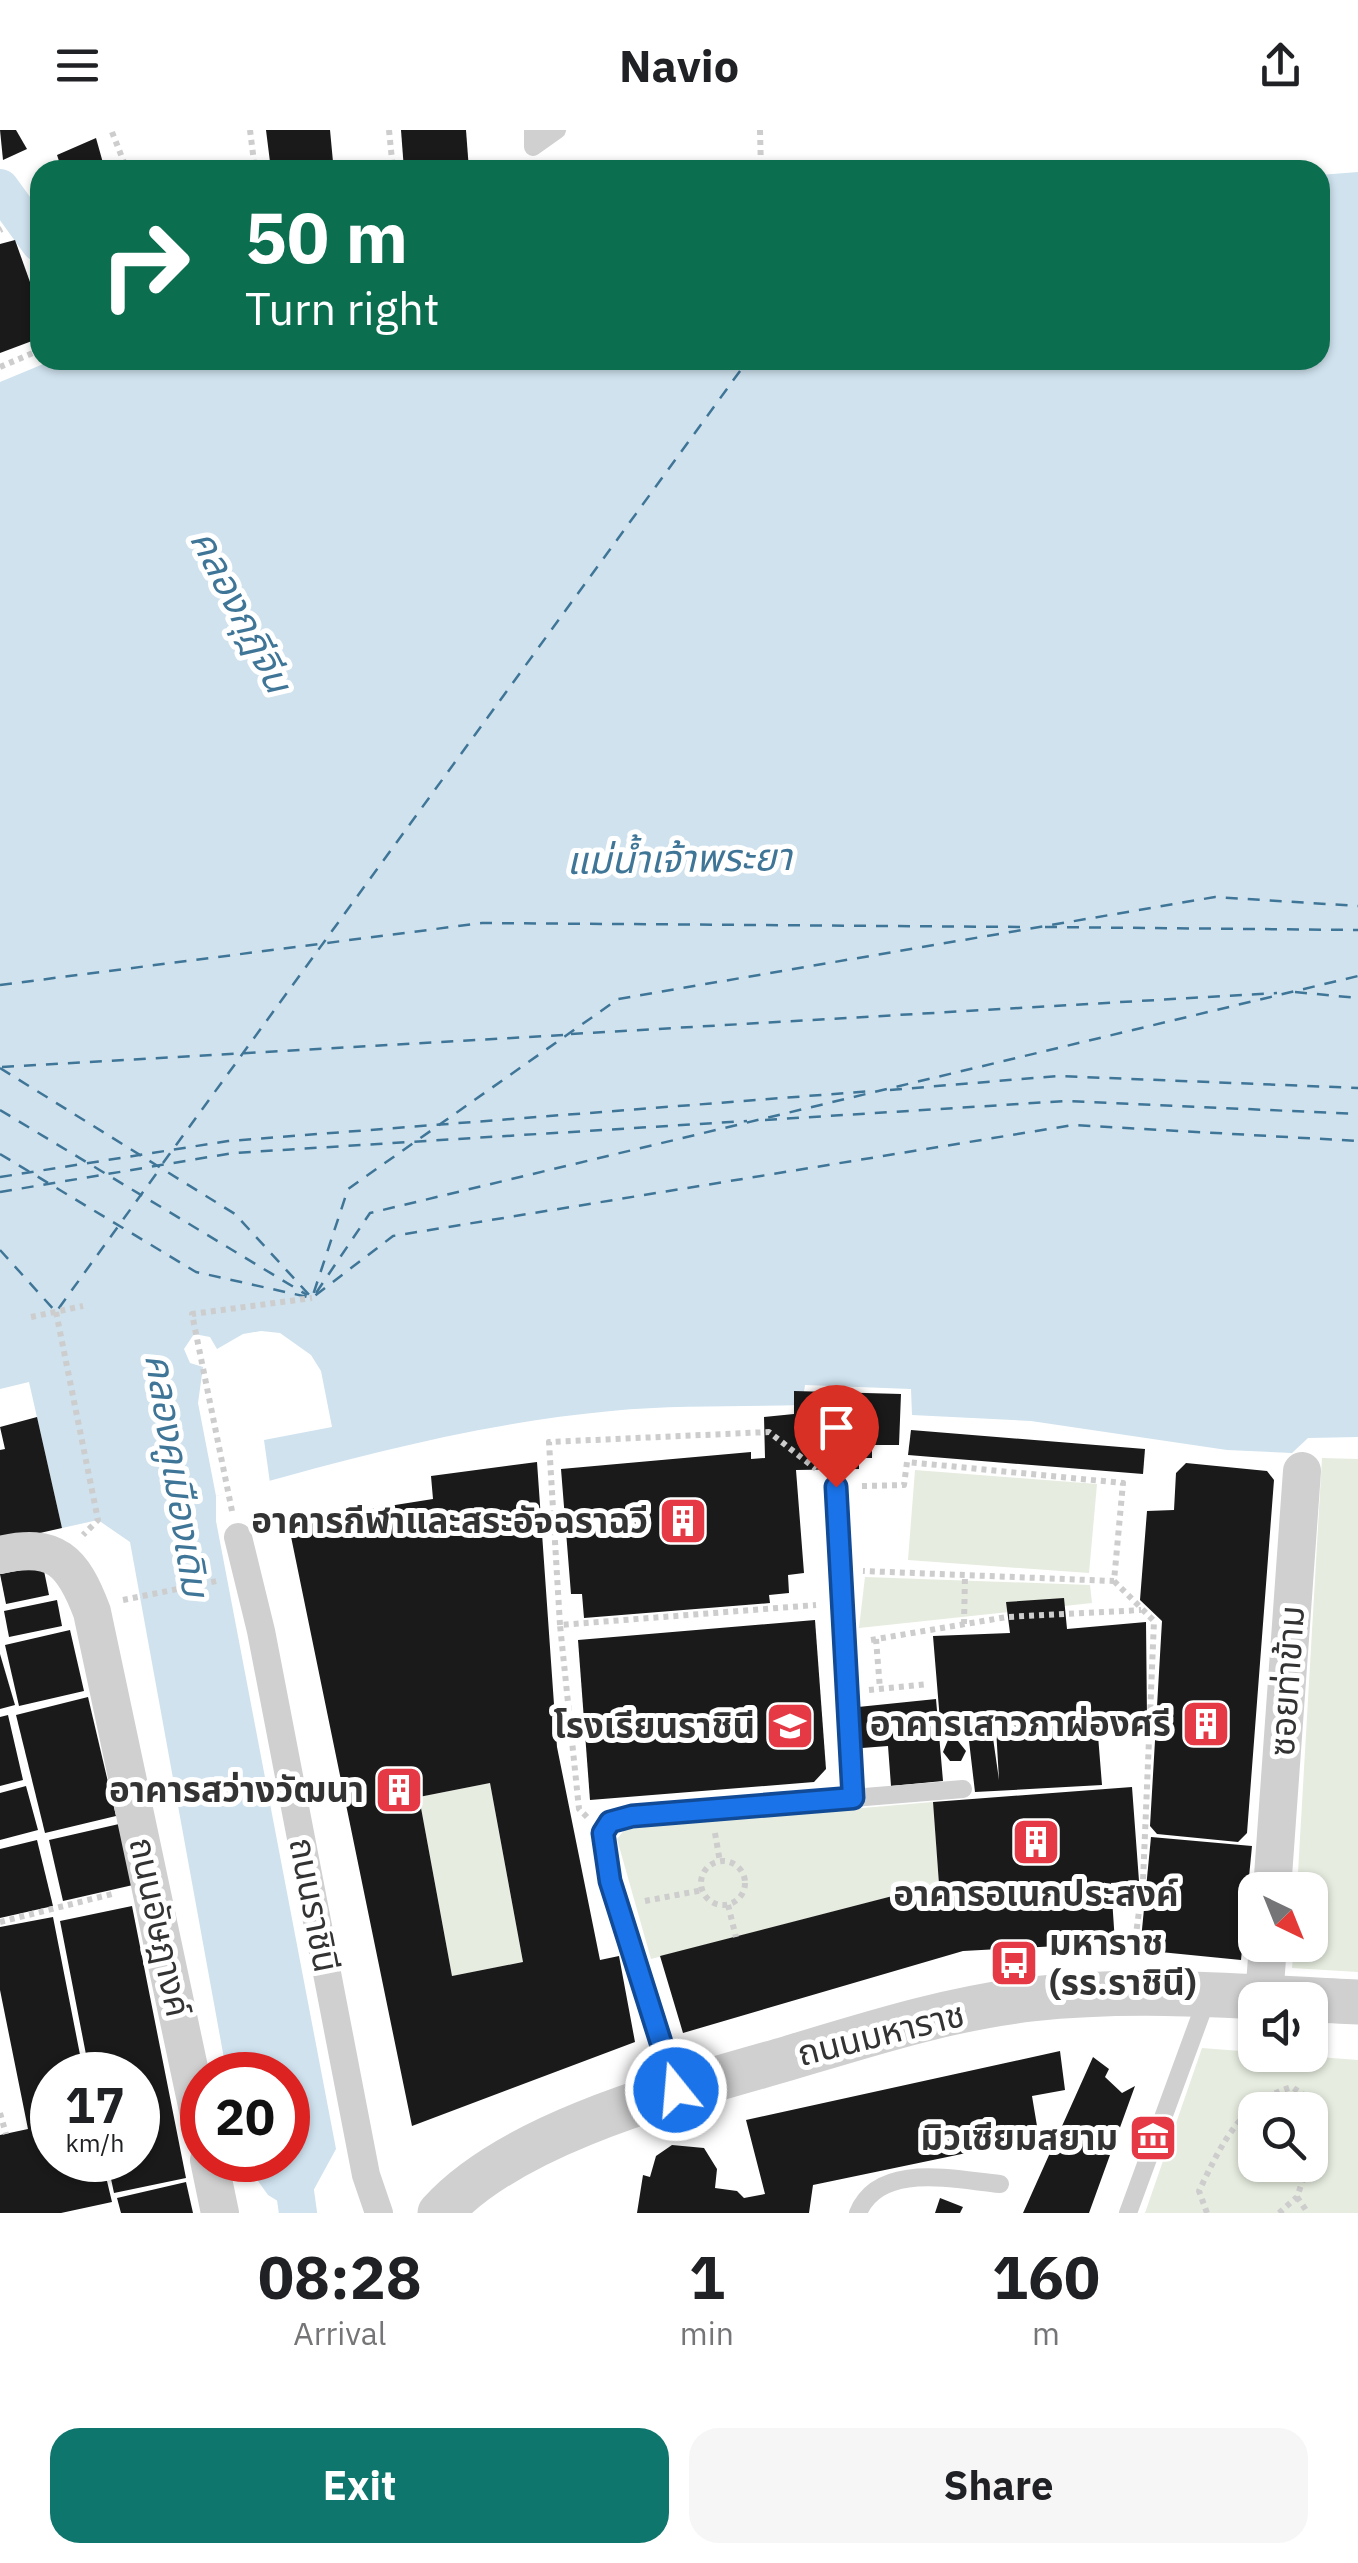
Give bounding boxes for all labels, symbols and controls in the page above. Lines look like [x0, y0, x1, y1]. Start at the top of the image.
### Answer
text: Navio [619, 36, 739, 94]
icon: menu [50, 38, 105, 93]
icon: share [1253, 38, 1308, 93]
text: 50 m [245, 191, 408, 282]
icon: right [80, 200, 210, 330]
text: Turn right [245, 279, 440, 337]
water label: คลองกุฎีจีน [180, 521, 305, 702]
water label: แม่น้ำเจ้าพระยา [566, 831, 794, 884]
water label: คลองคูเมืองเดิม [134, 1350, 222, 1602]
pin [794, 1385, 879, 1488]
icon: arrive [809, 1400, 864, 1455]
building icon: อาคารกีฬาและสระอัจฉราฉวี [657, 1495, 709, 1547]
place label: อาคารกีฬาและสระอัจฉราฉวี [251, 1497, 648, 1543]
street label: ซอยท่าข้าม [1258, 1604, 1314, 1758]
building icon: อาคารเสาวภาผ่องศรี [1180, 1698, 1232, 1750]
school or university icon: โรงเรียนราชินี [764, 1700, 816, 1752]
place label: อาคารเสาวภาผ่องศรี [870, 1700, 1171, 1746]
place label: โรงเรียนราชินี [554, 1702, 755, 1748]
building icon: อาคารสว่างวัฒนา [373, 1764, 425, 1816]
place label: อาคารสว่างวัฒนา [109, 1766, 364, 1812]
building icon: อาคารอเนกประสงค์ [1010, 1816, 1062, 1868]
street label: ถนนอัษฎางค์ [120, 1833, 202, 2021]
street label: ถนนราชินี [279, 1834, 351, 1976]
place label: อาคารอเนกประสงค์ [893, 1870, 1179, 1916]
north arrow [1238, 1872, 1328, 1962]
map controls [1238, 1872, 1328, 2182]
place label: มหาราช (รร.ราชินี) [1049, 1919, 1197, 2005]
bus stop icon: มหาราช (รร.ราชินี) [988, 1937, 1040, 1989]
button: sound [1238, 1982, 1328, 2072]
street label: ถนนมหาราช [792, 1990, 969, 2076]
position arrow [624, 2038, 728, 2142]
speed limit sign: 20 [180, 2052, 310, 2182]
text: 17 [65, 2072, 125, 2137]
button: search [1238, 2092, 1328, 2182]
museum icon: มิวเซียมสยาม [1127, 2112, 1179, 2164]
place label: มิวเซียมสยาม [920, 2114, 1118, 2160]
text: km/h [66, 2126, 124, 2159]
text: 08:28 [258, 2237, 422, 2316]
text: 1 [689, 2237, 725, 2316]
text: 160 [992, 2237, 1100, 2316]
text: Arrival [293, 2312, 387, 2354]
text: min [680, 2312, 734, 2354]
text: m [1032, 2312, 1060, 2354]
button: Exit [50, 2428, 669, 2543]
button: Share [689, 2428, 1308, 2543]

